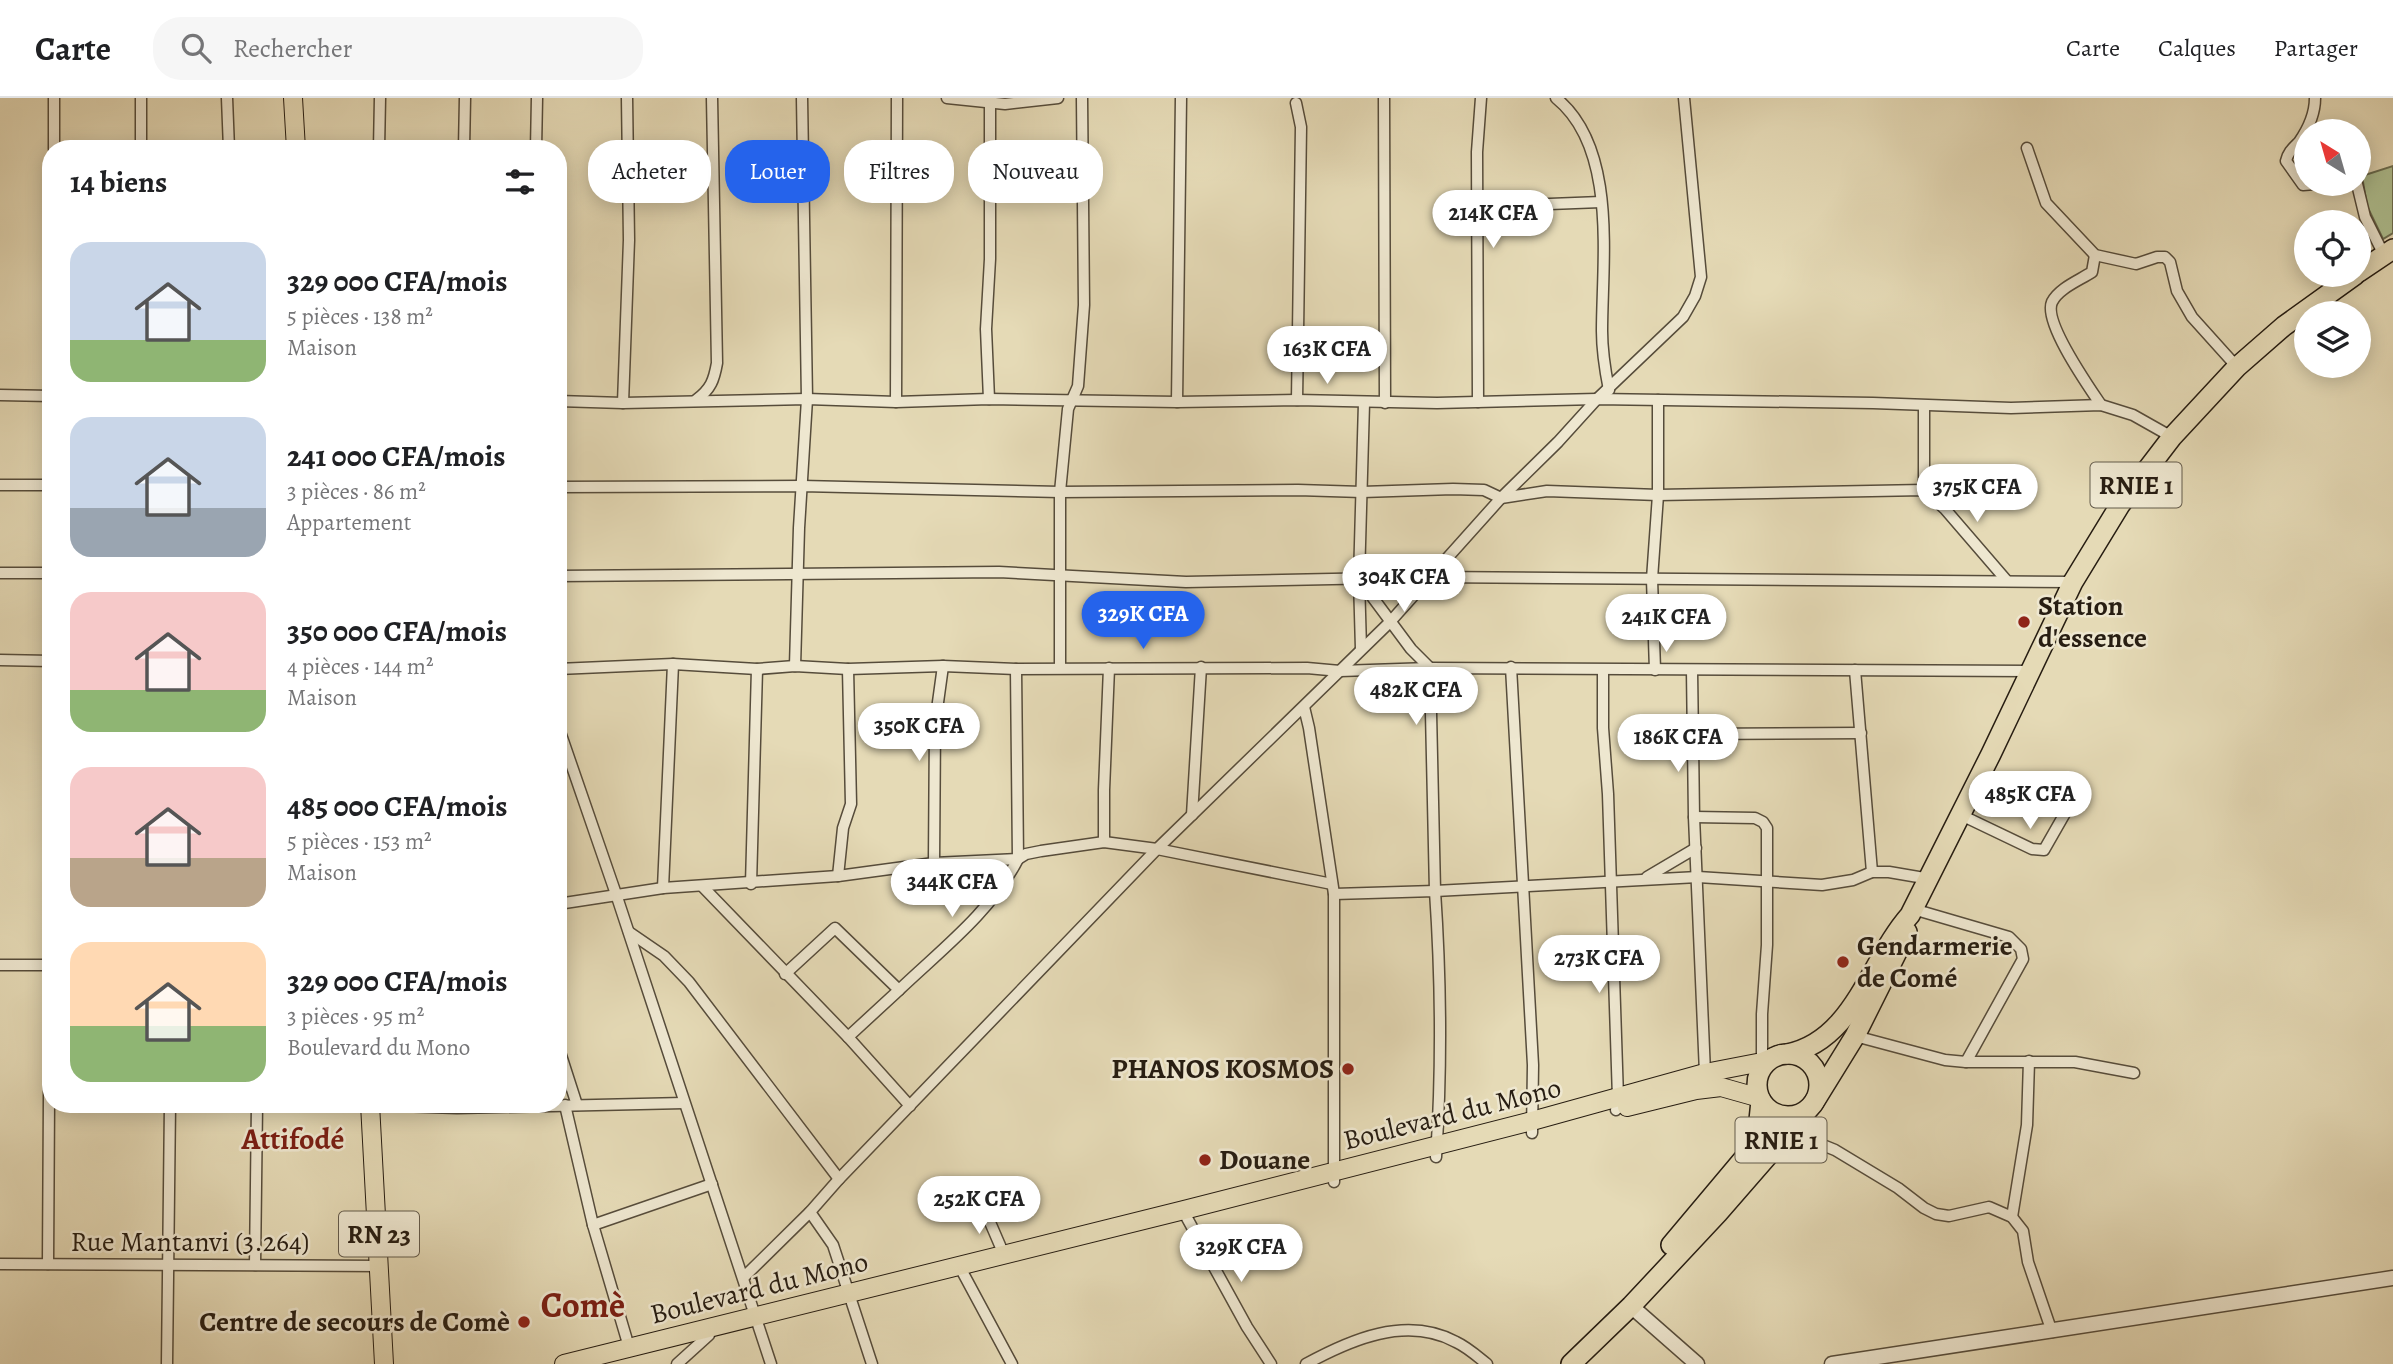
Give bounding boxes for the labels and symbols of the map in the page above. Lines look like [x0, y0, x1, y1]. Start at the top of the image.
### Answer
north arrow [2294, 119, 2371, 196]
pin: 214K CFA [1421, 190, 1565, 250]
pin: 163K CFA [1255, 327, 1399, 386]
road number: RNIE 1 [2090, 462, 2182, 508]
pin: 375K CFA [1905, 464, 2049, 524]
pin: 304K CFA [1332, 554, 1476, 614]
place label: Station d'essence [2038, 587, 2147, 657]
pin: 329K CFA [1071, 592, 1215, 651]
pin: 241K CFA [1594, 594, 1738, 654]
marker: Station d'essence [2016, 614, 2032, 630]
pin: 482K CFA [1344, 668, 1488, 727]
pin: 350K CFA [847, 704, 991, 763]
pin: 186K CFA [1606, 714, 1750, 774]
pin: 485K CFA [1958, 772, 2102, 831]
pin: 344K CFA [880, 860, 1024, 919]
place label: Gendarmerie de Comé [1857, 927, 2013, 997]
pin: 273K CFA [1527, 936, 1671, 995]
marker: Gendarmerie de Comé [1835, 954, 1851, 970]
place label: PHANOS KOSMOS [1111, 1050, 1334, 1088]
marker: PHANOS KOSMOS [1340, 1061, 1356, 1077]
street label: Boulevard du Mono [1339, 1069, 1565, 1159]
road number: RNIE 1 [1736, 1118, 1826, 1162]
district label: Attifodé [241, 1119, 344, 1159]
place label: Douane [1219, 1141, 1310, 1179]
marker: Douane [1197, 1152, 1213, 1168]
pin: 252K CFA [907, 1176, 1051, 1236]
road number: RN 23 [339, 1212, 419, 1256]
street label: Rue Mantanvi (3.264) [71, 1223, 309, 1261]
pin: 329K CFA [1169, 1224, 1313, 1284]
street label: Boulevard du Mono [646, 1243, 872, 1333]
district label: Comè [541, 1281, 625, 1329]
place label: Centre de secours de Comè [199, 1303, 510, 1341]
marker: Centre de secours de Comè [516, 1314, 532, 1330]

